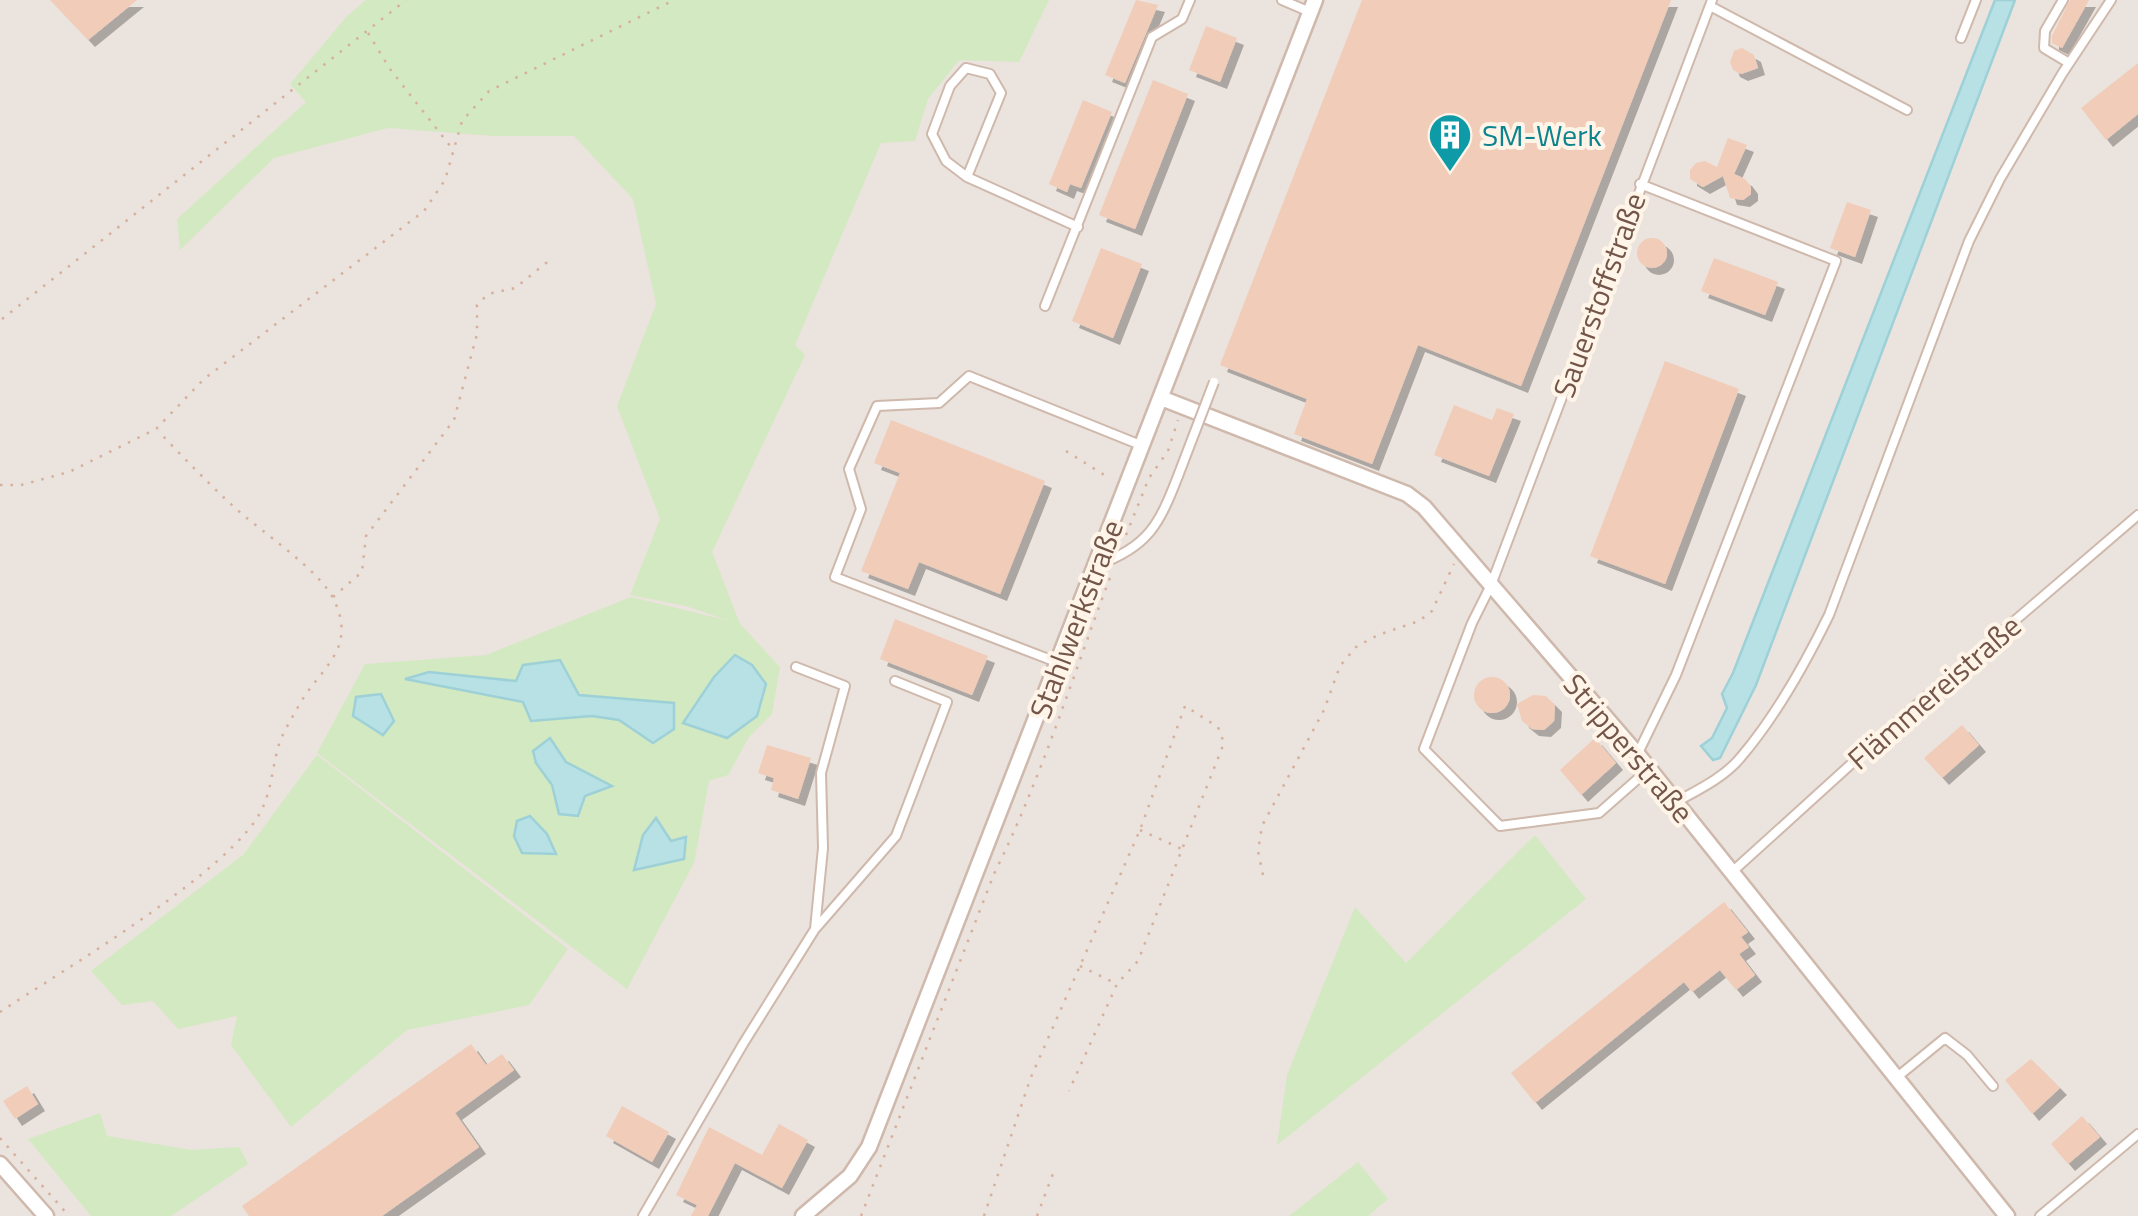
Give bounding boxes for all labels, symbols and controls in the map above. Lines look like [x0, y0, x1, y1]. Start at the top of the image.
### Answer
building icon: SM-Werk [1427, 112, 1473, 173]
place label: SM-Werk [1482, 112, 1602, 158]
street label: Sauerstoffstraße [1541, 186, 1657, 404]
street label: Stahlwerkstraße [1017, 513, 1135, 725]
street label: Flämmereistraße [1837, 603, 2031, 781]
street label: Stripperstraße [1553, 663, 1705, 833]

